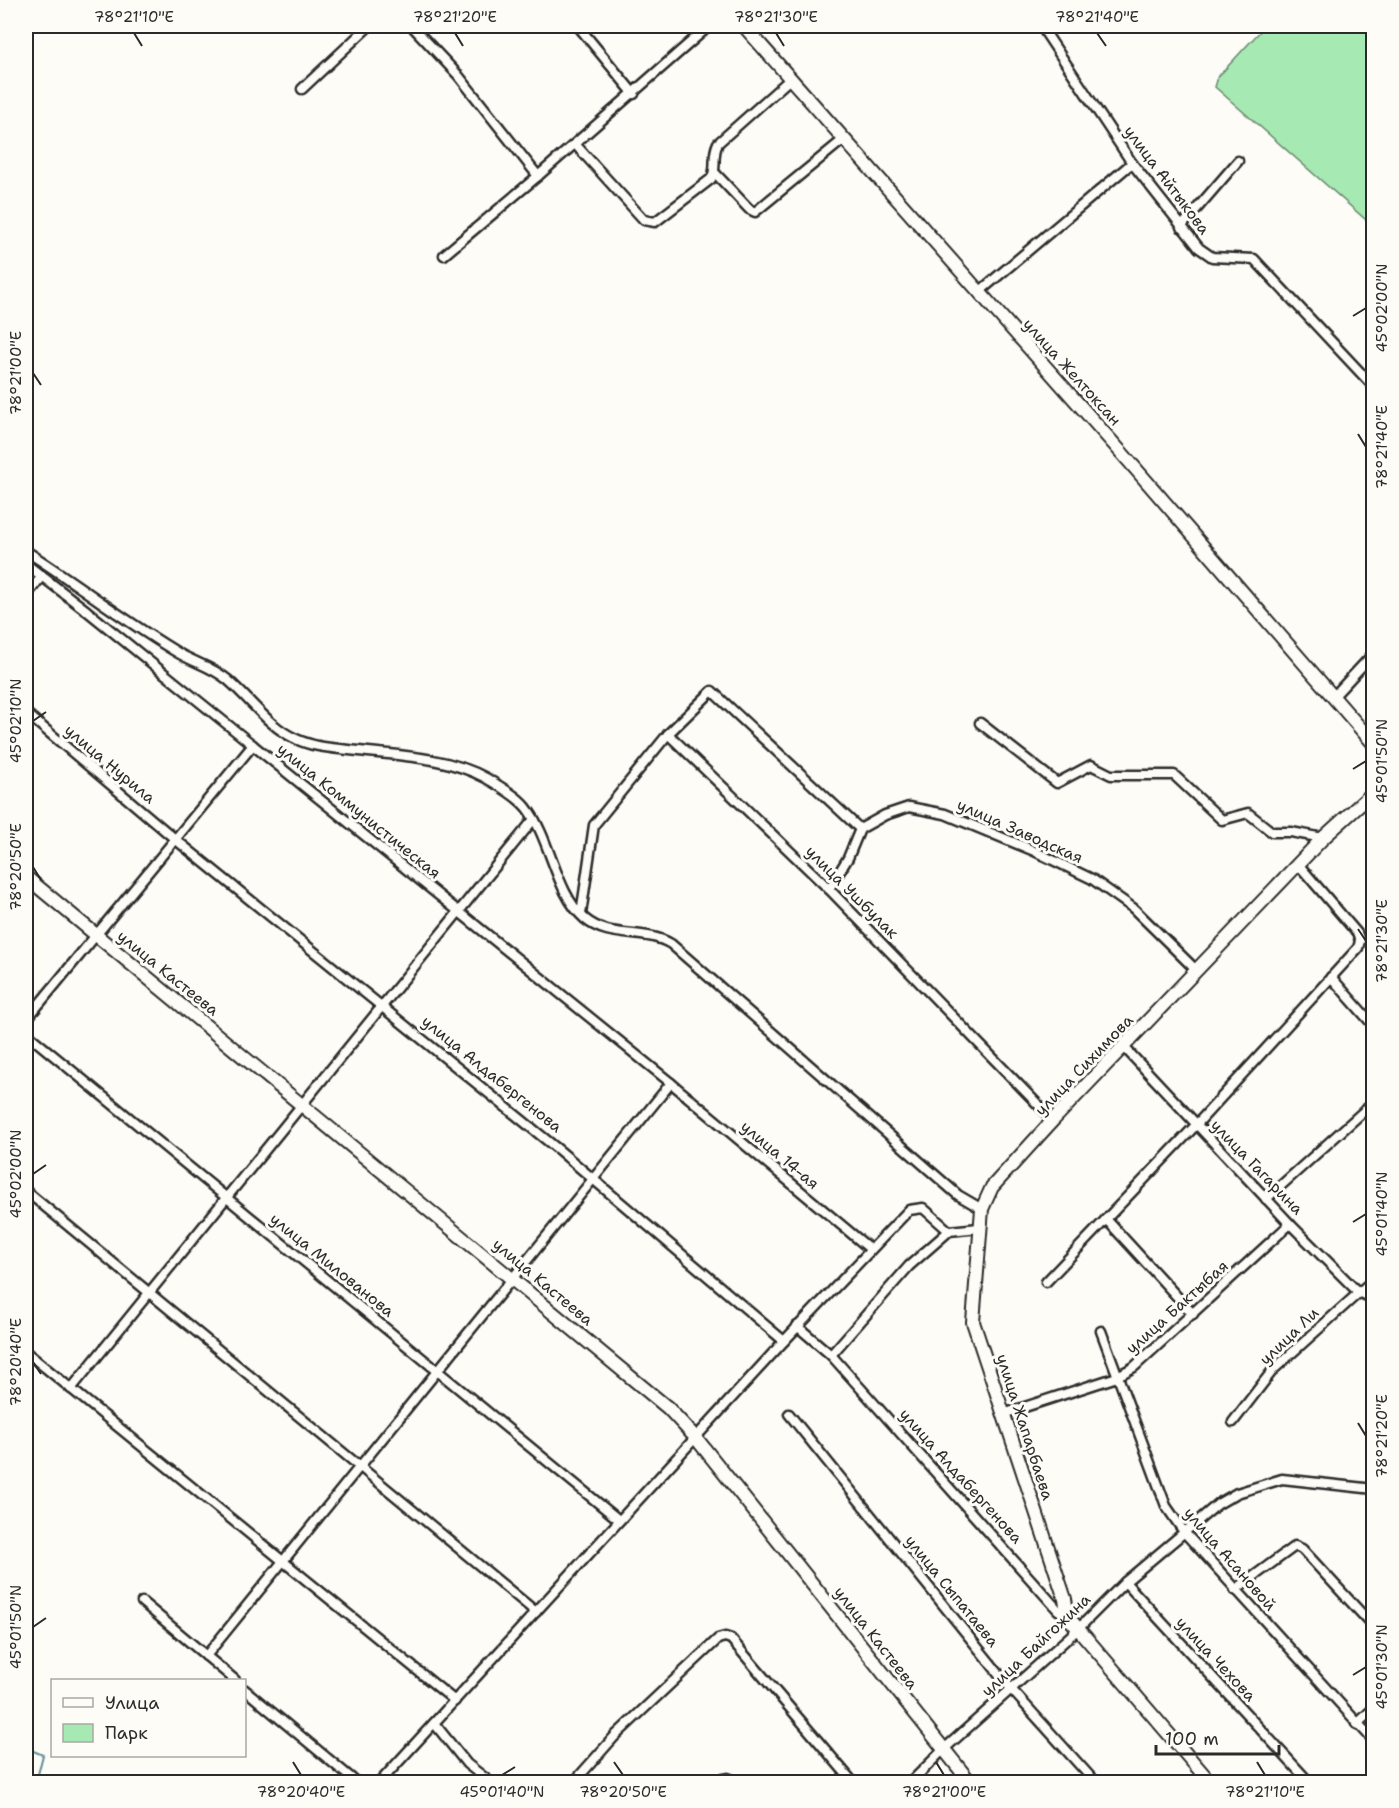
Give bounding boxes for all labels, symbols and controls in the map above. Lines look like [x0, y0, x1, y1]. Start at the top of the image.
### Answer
text: 78°21'10"E [94, 7, 174, 27]
text: 78°21'20"E [413, 7, 497, 27]
text: 78°21'30"E [734, 7, 818, 27]
text: 78°21'40"E [1055, 7, 1139, 27]
street label: улица Айтыкова [1119, 121, 1215, 239]
text: 45°02'00"N [1372, 264, 1392, 352]
street label: улица Желтоксан [1018, 314, 1126, 430]
text: 78°21'00"E [6, 331, 26, 415]
text: 78°21'40"E [1372, 405, 1392, 489]
text: 45°02'10"N [6, 679, 26, 763]
text: 45°01'50"N [1372, 719, 1392, 803]
street label: улица Нурила [60, 720, 160, 808]
street label: улица Коммунистическая [273, 739, 445, 883]
street label: улица Заводская [954, 794, 1086, 868]
text: 78°20'50"E [6, 823, 26, 911]
street label: улица Ушбулак [801, 841, 904, 944]
text: 78°21'30"E [1372, 899, 1392, 983]
street label: улица Кастеева [113, 925, 223, 1021]
street label: улица Сихимова [1030, 1010, 1138, 1120]
street label: улица Алдабергенова [417, 1011, 567, 1137]
street label: улица Гагарина [1206, 1115, 1308, 1219]
street label: улица 14-ая [736, 1116, 824, 1194]
text: 45°02'00"N [6, 1130, 26, 1218]
text: 45°01'40"N [1372, 1171, 1392, 1257]
street label: улица Милованова [265, 1208, 399, 1322]
street label: улица Кастеева [488, 1234, 598, 1330]
street label: улица Бактыбая [1121, 1255, 1233, 1359]
street label: улица Ли [1255, 1303, 1323, 1369]
text: 78°20'40"E [6, 1318, 26, 1406]
street label: улица Жапарбаева [991, 1351, 1059, 1503]
text: 78°21'20"E [1372, 1394, 1392, 1478]
street label: улица Алдабергенова [895, 1404, 1027, 1548]
street label: улица Асановой [1179, 1503, 1281, 1615]
street label: улица Сыпатаева [900, 1531, 1004, 1651]
street label: улица Кастеева [829, 1582, 923, 1694]
text: 45°01'50"N [6, 1585, 26, 1669]
street label: улица Байгожина [977, 1589, 1095, 1701]
street label: улица Чехова [1171, 1612, 1261, 1706]
text: 45°01'30"N [1372, 1624, 1392, 1710]
legend [51, 1679, 246, 1757]
text: Улица [105, 1691, 159, 1715]
scale bar [1156, 1718, 1279, 1756]
text: Парк [105, 1721, 148, 1745]
text: 100 m [1165, 1727, 1219, 1751]
text: 78°20'40"E [257, 1782, 345, 1802]
text: 45°01'40"N [459, 1782, 545, 1802]
text: 78°20'50"E [579, 1782, 667, 1802]
text: 78°21'00"E [902, 1782, 986, 1802]
text: 78°21'10"E [1225, 1782, 1305, 1802]

